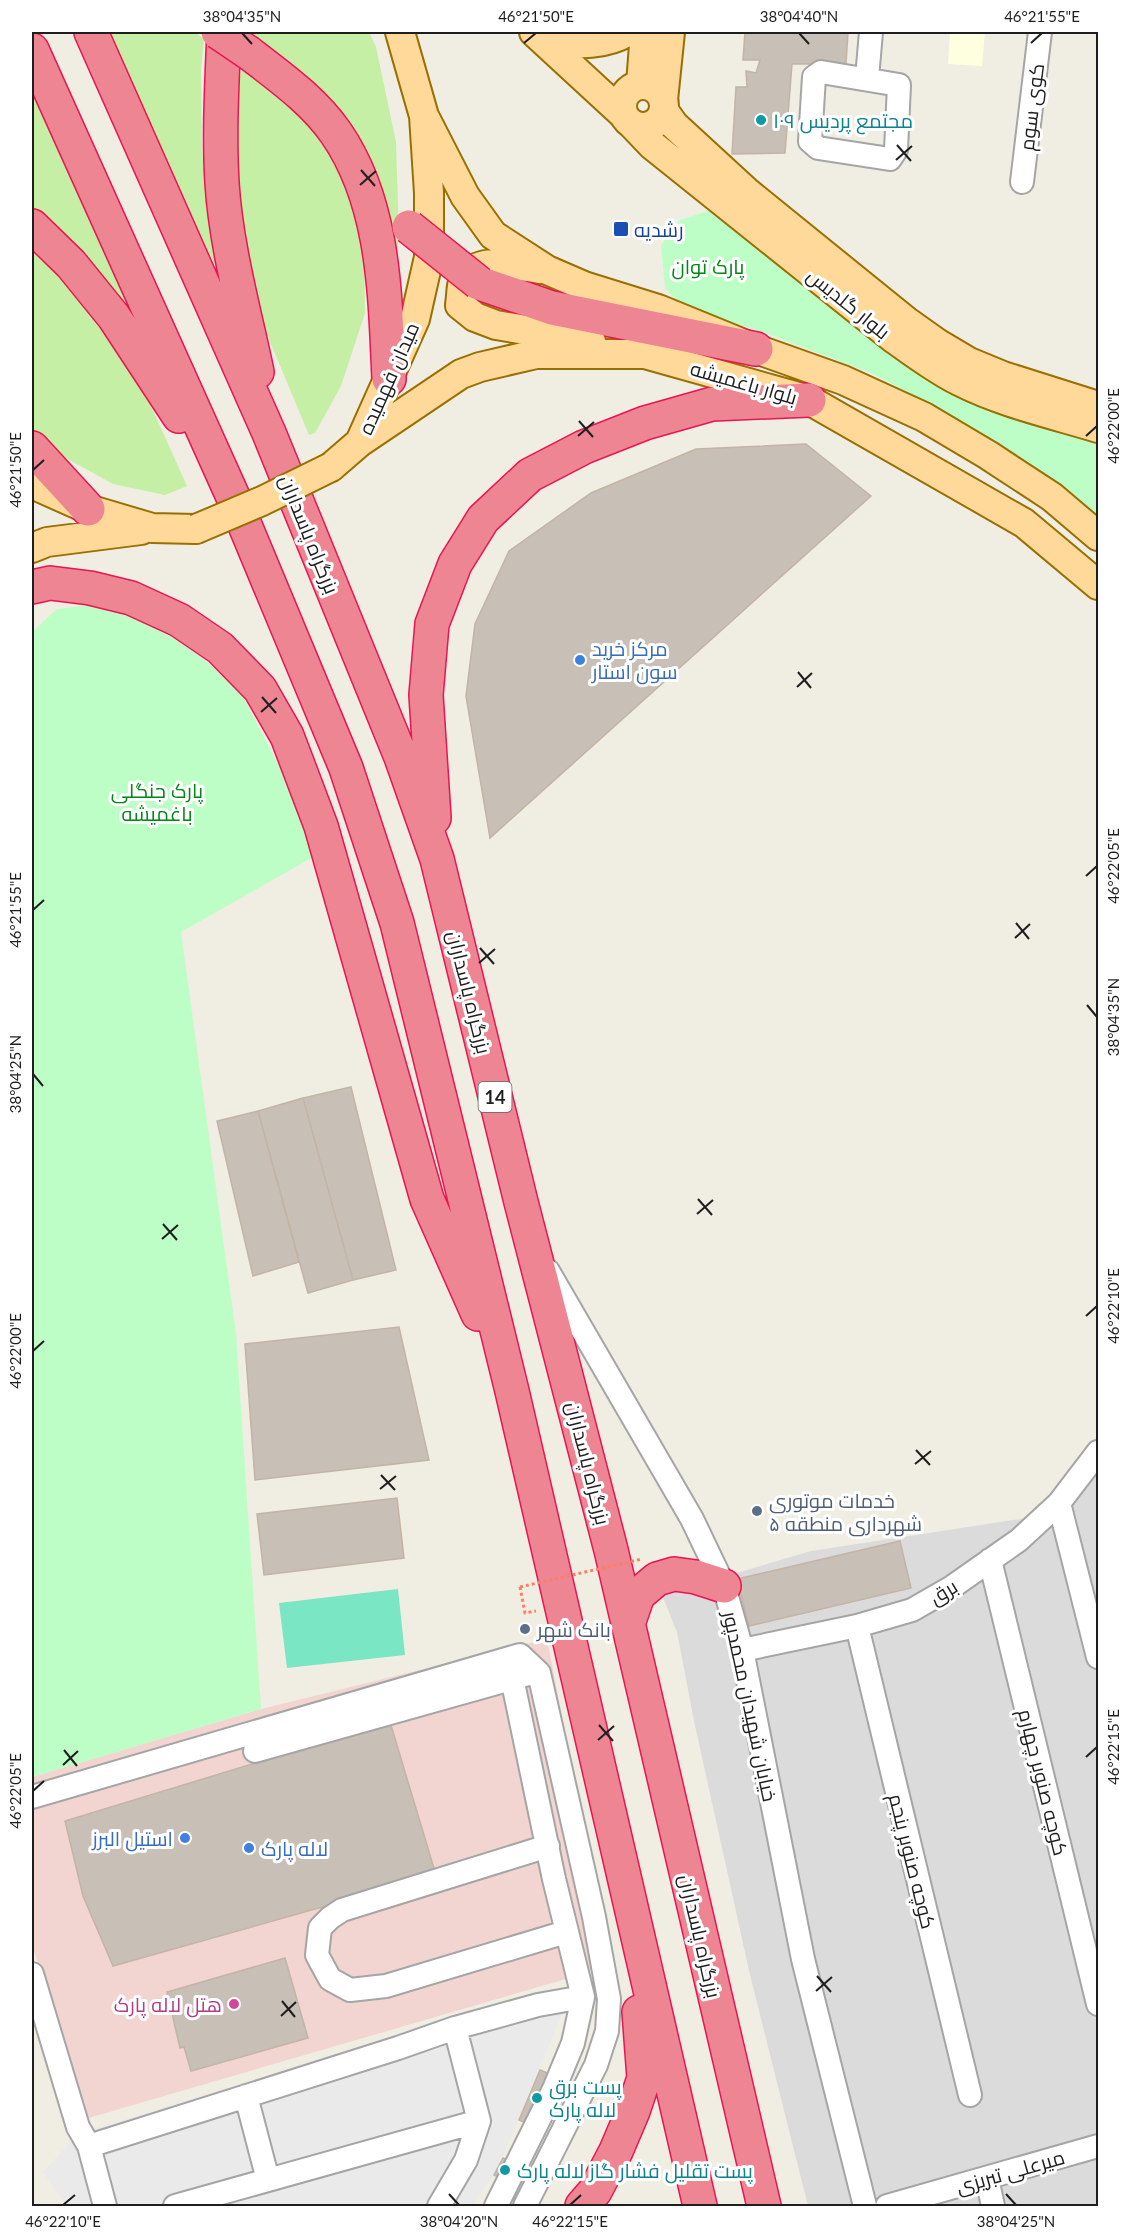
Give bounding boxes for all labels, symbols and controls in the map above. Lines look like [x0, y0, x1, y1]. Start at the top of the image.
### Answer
text: 38°04'35"N [203, 7, 281, 25]
text: 46°21'50"E [498, 7, 574, 25]
text: 38°04'40"N [760, 7, 838, 25]
text: 46°21'55"E [1004, 7, 1080, 25]
street label: کوی سوم [1014, 62, 1051, 152]
place label: مجتمع پردیس ۱۰۹ [773, 108, 913, 135]
marker: مجتمع پردیس ۱۰۹ [754, 113, 768, 127]
place label: رشدیه [634, 217, 683, 242]
marker: رشدیه [612, 220, 630, 238]
park label: پارک توان [672, 254, 745, 280]
street label: بلوار گلدیس [802, 262, 895, 345]
street label: میدان فهمیده [353, 318, 425, 439]
street label: بلوار باغمیشه [688, 355, 800, 410]
text: 46°22'00"E [1104, 388, 1122, 464]
text: 46°21'50"E [6, 432, 24, 508]
street label: بزرگراه پاسداران [273, 471, 345, 598]
place label: مرکز خرید سون استار [591, 636, 678, 685]
marker: مرکز خرید سون استار [573, 653, 587, 667]
park label: پارک جنگلی باغمیشه [111, 778, 204, 825]
text: 46°22'05"E [1104, 828, 1122, 904]
text: 46°21'55"E [6, 872, 24, 948]
street label: بزرگراه پاسداران [441, 928, 497, 1057]
text: 38°04'35"N [1104, 978, 1122, 1056]
text: 38°04'25"N [6, 1035, 24, 1113]
road number: 14 [478, 1082, 512, 1112]
text: 46°22'10"E [1104, 1268, 1122, 1344]
text: 46°22'00"E [6, 1313, 24, 1389]
street label: بزرگراه پاسداران [560, 1399, 616, 1528]
place label: خدمات موتوری شهرداری منطقه ۵ [769, 1488, 922, 1537]
marker: خدمات موتوری شهرداری منطقه ۵ [750, 1504, 764, 1518]
street label: برق [925, 1573, 962, 1610]
street label: خیابان شهیدان محمدپور [717, 1608, 783, 1804]
place label: بانک شهر [536, 1617, 611, 1643]
marker: بانک شهر [518, 1622, 532, 1636]
street label: کوچه صنوبر چهارم [1011, 1706, 1074, 1858]
text: 46°22'15"E [1104, 1709, 1122, 1785]
text: 46°22'05"E [6, 1753, 24, 1829]
street label: کوچه صنوبر پنجم [882, 1791, 941, 1932]
place label: استیل البرز [91, 1826, 173, 1852]
marker: استیل البرز [178, 1831, 192, 1845]
place label: لاله پارک [261, 1836, 328, 1862]
marker: لاله پارک [242, 1841, 256, 1855]
street label: بزرگراه پاسداران [673, 1872, 727, 2001]
place label: هتل لاله پارک [114, 1992, 222, 2018]
marker: هتل لاله پارک [227, 1997, 241, 2011]
place label: پست برق لاله پارک [549, 2074, 622, 2123]
marker: پست برق لاله پارک [530, 2091, 544, 2105]
street label: میرعلی تبریزی [953, 2144, 1068, 2200]
place label: پست تقلیل فشار گاز لاله پارک [517, 2158, 754, 2184]
marker: پست تقلیل فشار گاز لاله پارک [498, 2163, 512, 2177]
text: 46°22'10"E [25, 2212, 101, 2230]
text: 38°04'20"N [420, 2212, 498, 2230]
text: 46°22'15"E [532, 2212, 608, 2230]
text: 38°04'25"N [977, 2212, 1055, 2230]

